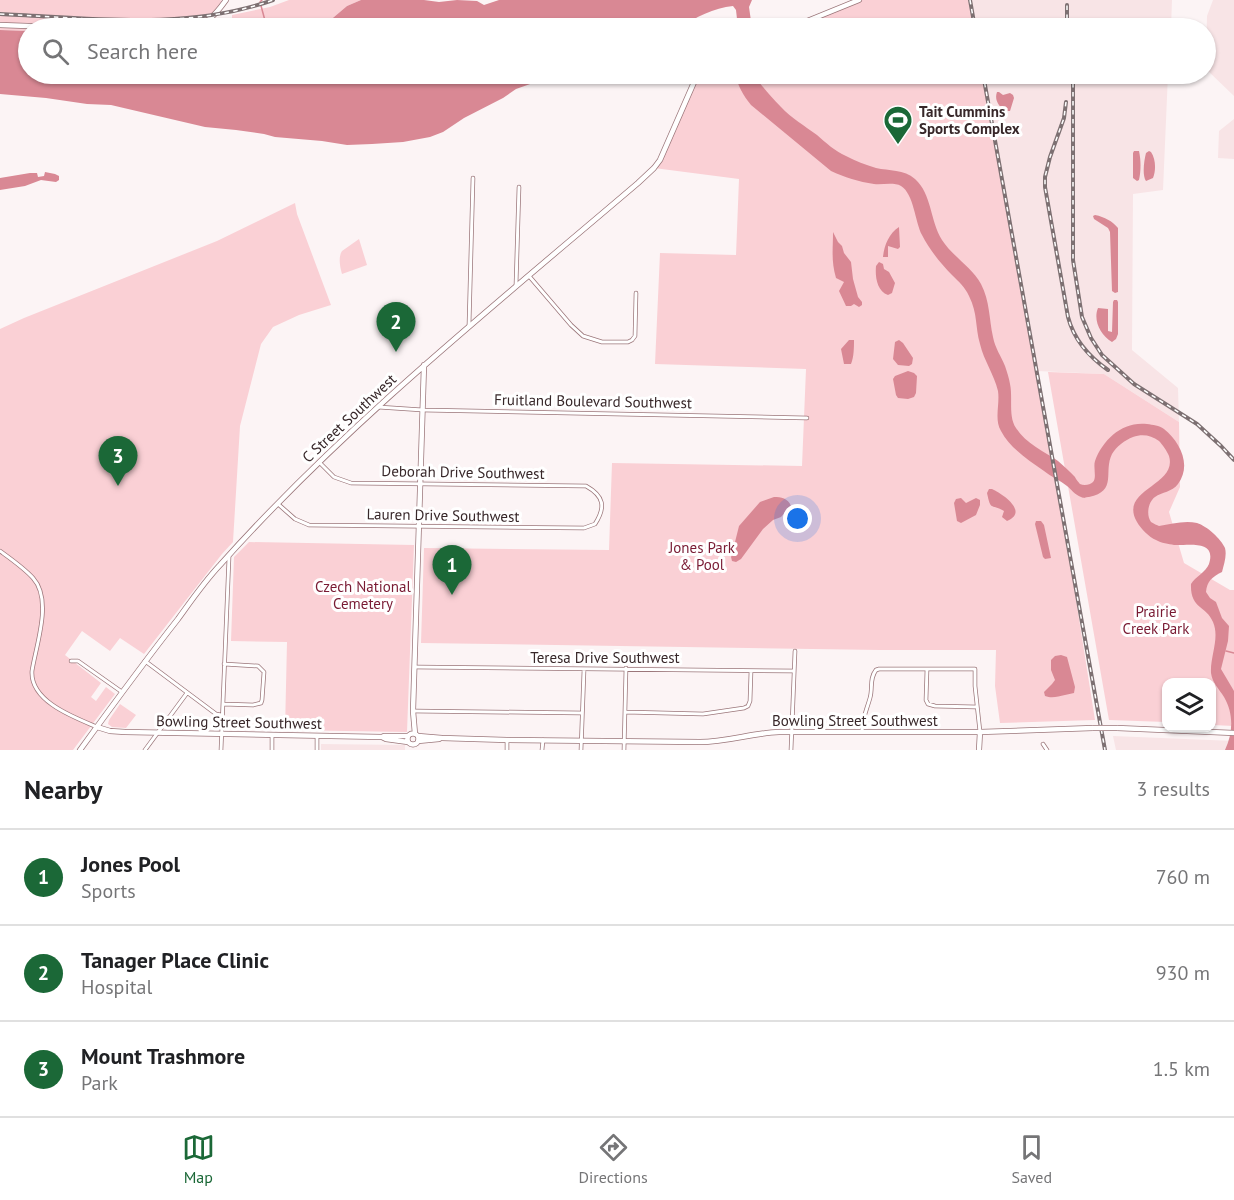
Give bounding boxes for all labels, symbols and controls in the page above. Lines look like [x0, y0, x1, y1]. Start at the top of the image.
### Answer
search box [18, 18, 1216, 84]
icon: search [39, 35, 72, 68]
text: Search here [87, 37, 198, 65]
place label: Tait Cummins Sports Complex [919, 102, 1020, 138]
sports icon: Tait Cummins Sports Complex [882, 104, 914, 146]
pin: 2 [376, 302, 416, 352]
street label: C Street Southwest [298, 370, 400, 466]
street label: Fruitland Boulevard Southwest [494, 390, 692, 412]
pin: 3 [98, 436, 138, 486]
street label: Deborah Drive Southwest [381, 461, 545, 483]
street label: Lauren Drive Southwest [366, 504, 520, 526]
your location [783, 504, 812, 533]
park label: Jones Park & Pool [668, 538, 736, 574]
pin: 1 [432, 546, 472, 595]
park label: Czech National Cemetery [315, 577, 412, 613]
park label: Prairie Creek Park [1123, 602, 1190, 638]
street label: Teresa Drive Southwest [530, 648, 680, 667]
map controls [1162, 678, 1216, 732]
button: layers [1162, 678, 1216, 732]
street label: Bowling Street Southwest [156, 711, 322, 733]
street label: Bowling Street Southwest [772, 711, 938, 730]
text: Nearby [24, 773, 102, 806]
text: 3 results [1137, 776, 1210, 802]
text: Jones Pool [81, 850, 180, 878]
text: 1 [38, 864, 49, 890]
text: 760 m [1156, 864, 1210, 890]
text: Sports [81, 878, 136, 904]
text: Tanager Place Clinic [81, 946, 269, 974]
text: 2 [38, 960, 49, 986]
text: 930 m [1156, 960, 1210, 986]
text: Hospital [81, 974, 152, 1000]
text: Mount Trashmore [81, 1042, 245, 1070]
text: 3 [38, 1056, 49, 1082]
text: 1.5 km [1153, 1056, 1210, 1082]
text: Park [81, 1070, 118, 1096]
tab: Map [182, 1131, 215, 1187]
tab: Directions [579, 1131, 648, 1187]
tab: Saved [1011, 1131, 1052, 1187]

